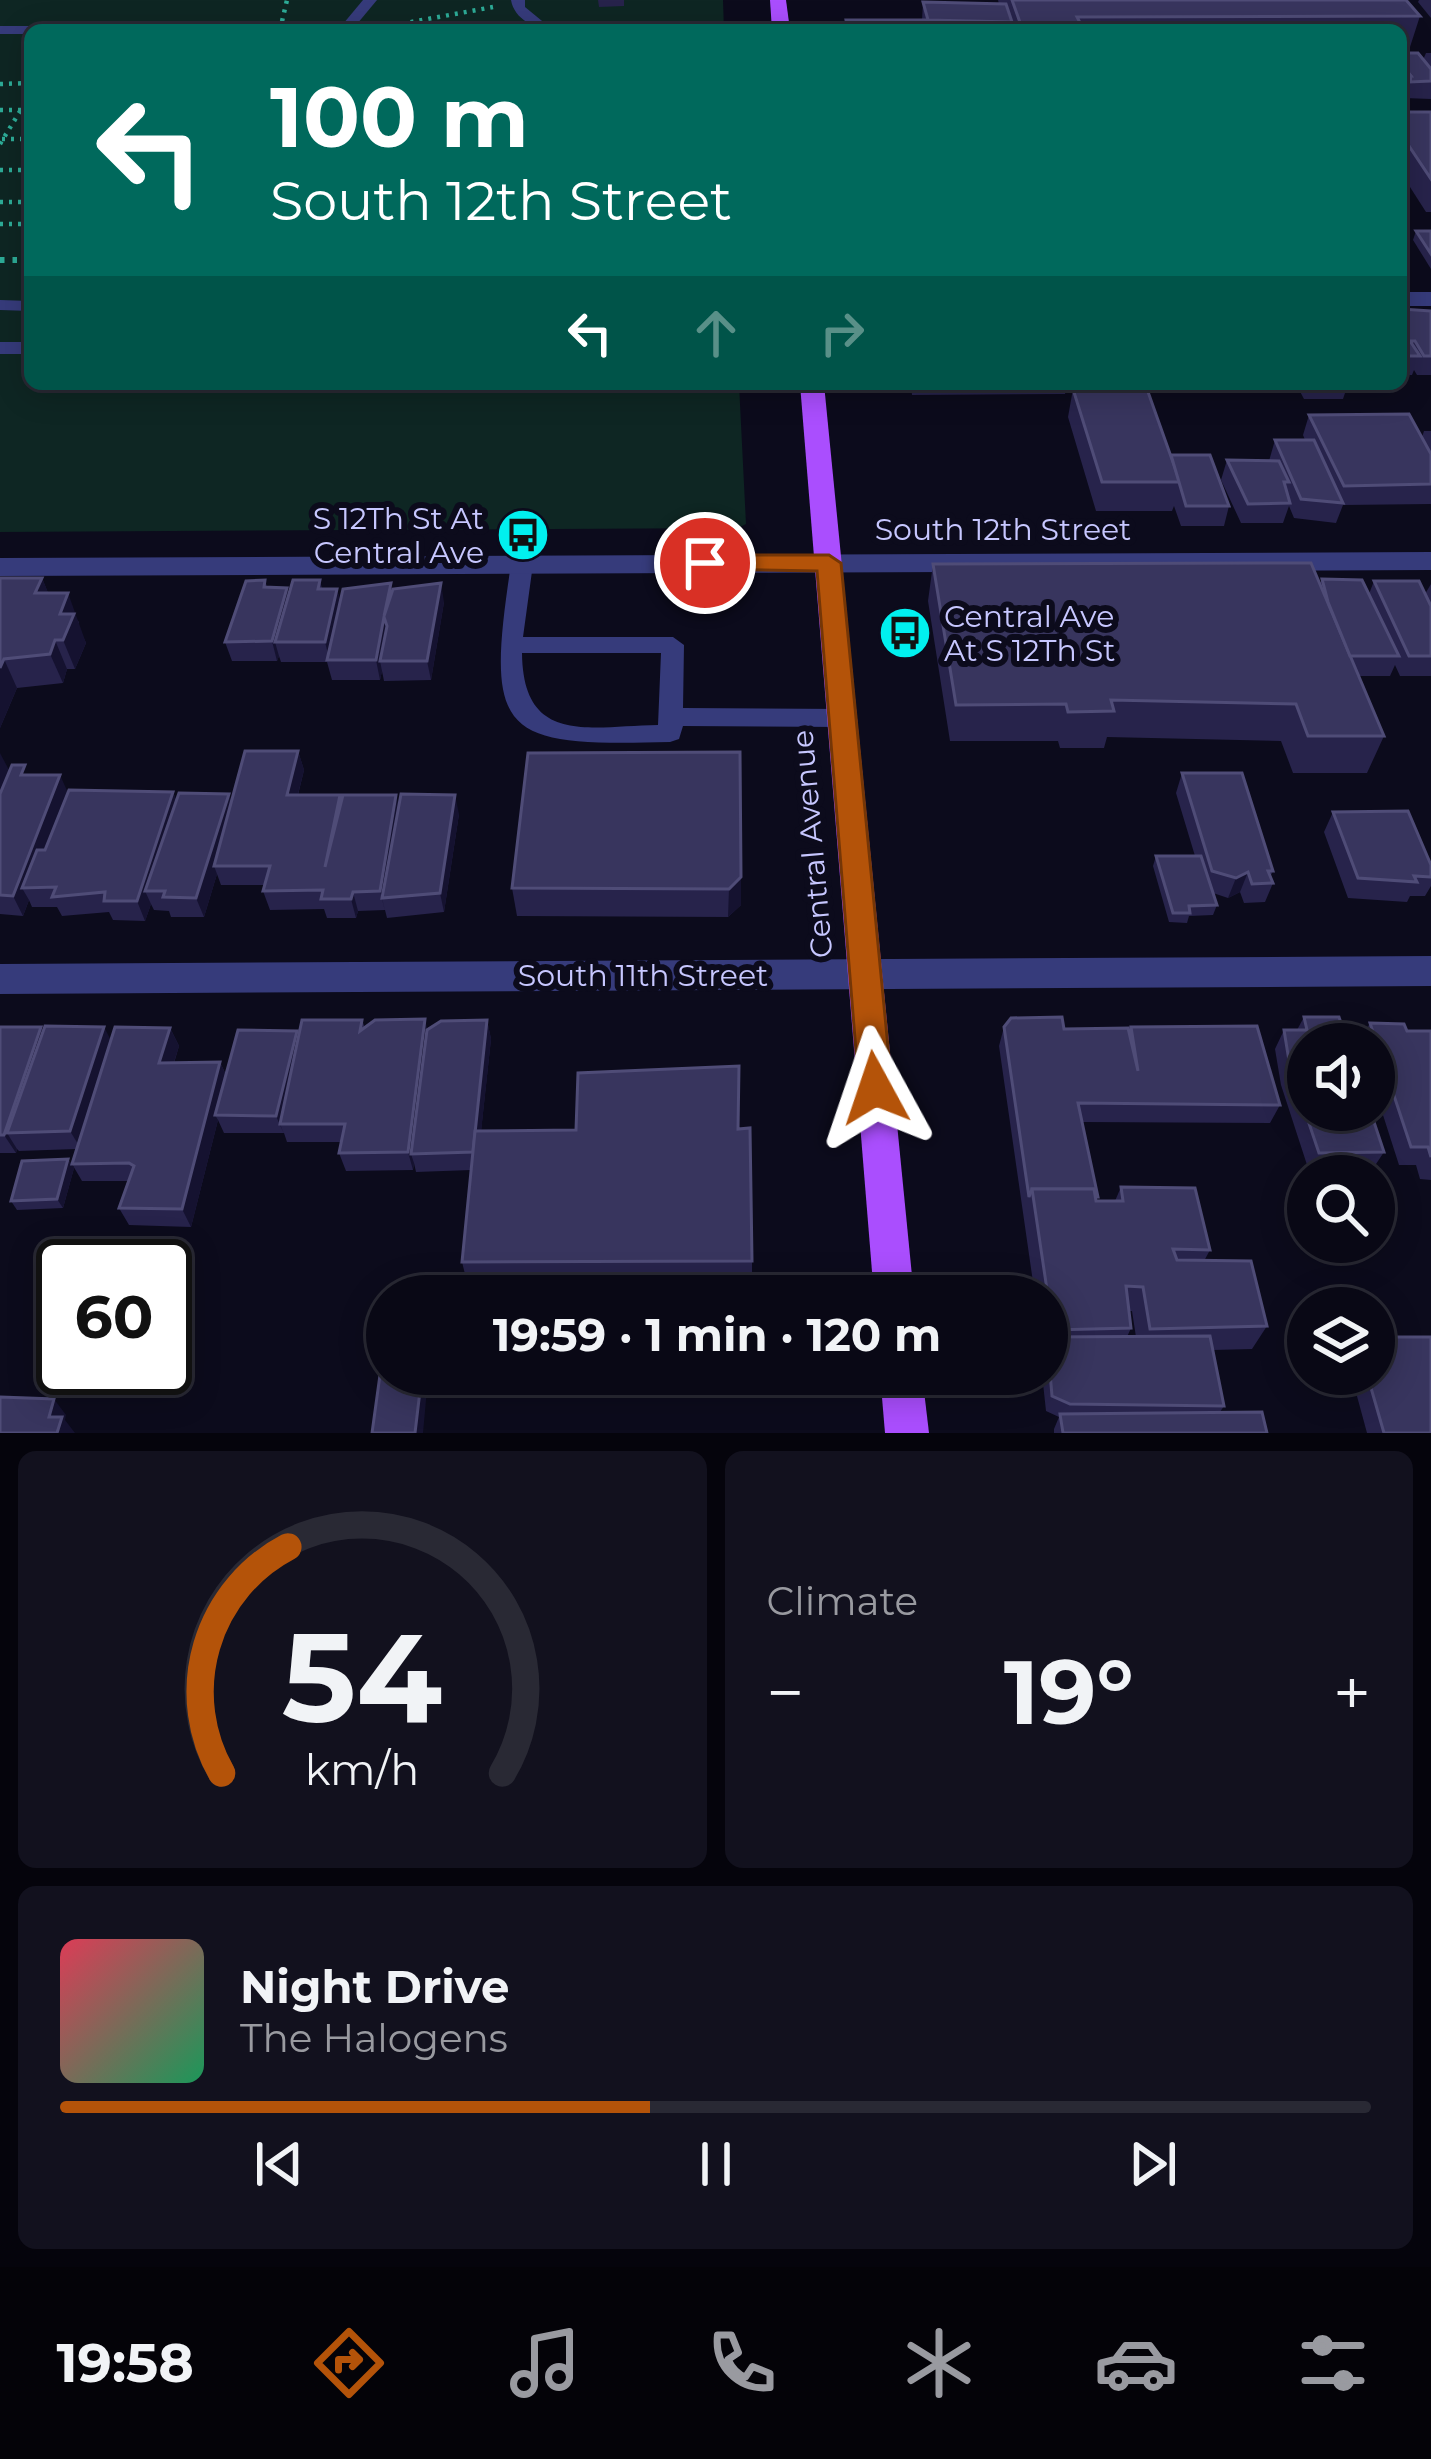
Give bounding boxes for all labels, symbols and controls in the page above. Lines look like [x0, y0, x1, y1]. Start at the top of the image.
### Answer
text: 100 m [270, 66, 529, 168]
icon: left [72, 72, 228, 228]
text: South 12th Street [270, 168, 732, 234]
icon: left [557, 300, 623, 366]
icon: ahead [683, 300, 749, 366]
icon: right [809, 300, 875, 366]
place label: S 12Th St At Central Ave [313, 500, 484, 571]
bus stop icon: S 12Th St At Central Ave [495, 507, 551, 563]
street label: South 12th Street [875, 511, 1131, 548]
pin [654, 512, 756, 614]
icon: arrive [672, 530, 738, 596]
place label: Central Ave At S 12Th St [944, 598, 1115, 669]
bus stop icon: Central Ave At S 12Th St [877, 605, 933, 661]
street label: Central Avenue [784, 728, 840, 960]
street label: South 11th Street [518, 957, 768, 994]
map controls [1287, 1023, 1395, 1395]
button: sound [1287, 1023, 1395, 1131]
position arrow [812, 1025, 938, 1151]
button: search [1287, 1155, 1395, 1263]
speed limit sign: 60 [36, 1239, 192, 1395]
button: layers [1287, 1287, 1395, 1395]
text: 19:59 · 1 min · 120 m [493, 1307, 941, 1362]
text: Climate [767, 1577, 918, 1625]
text: 54 [282, 1601, 442, 1753]
text: 19° [1004, 1637, 1134, 1747]
text: − [767, 1652, 804, 1733]
text: + [1333, 1652, 1371, 1733]
text: km/h [305, 1742, 419, 1795]
text: Night Drive [240, 1959, 509, 2014]
text: The Halogens [240, 2014, 508, 2062]
icon: previous [246, 2131, 312, 2197]
icon: pause [683, 2131, 749, 2197]
icon: next [1120, 2131, 1186, 2197]
icon: directions [307, 2321, 391, 2405]
icon: music [503, 2321, 587, 2405]
icon: phone [700, 2321, 784, 2405]
icon: climate [897, 2321, 981, 2405]
icon: car [1094, 2321, 1178, 2405]
icon: filters [1291, 2321, 1375, 2405]
text: 19:58 [56, 2330, 194, 2396]

